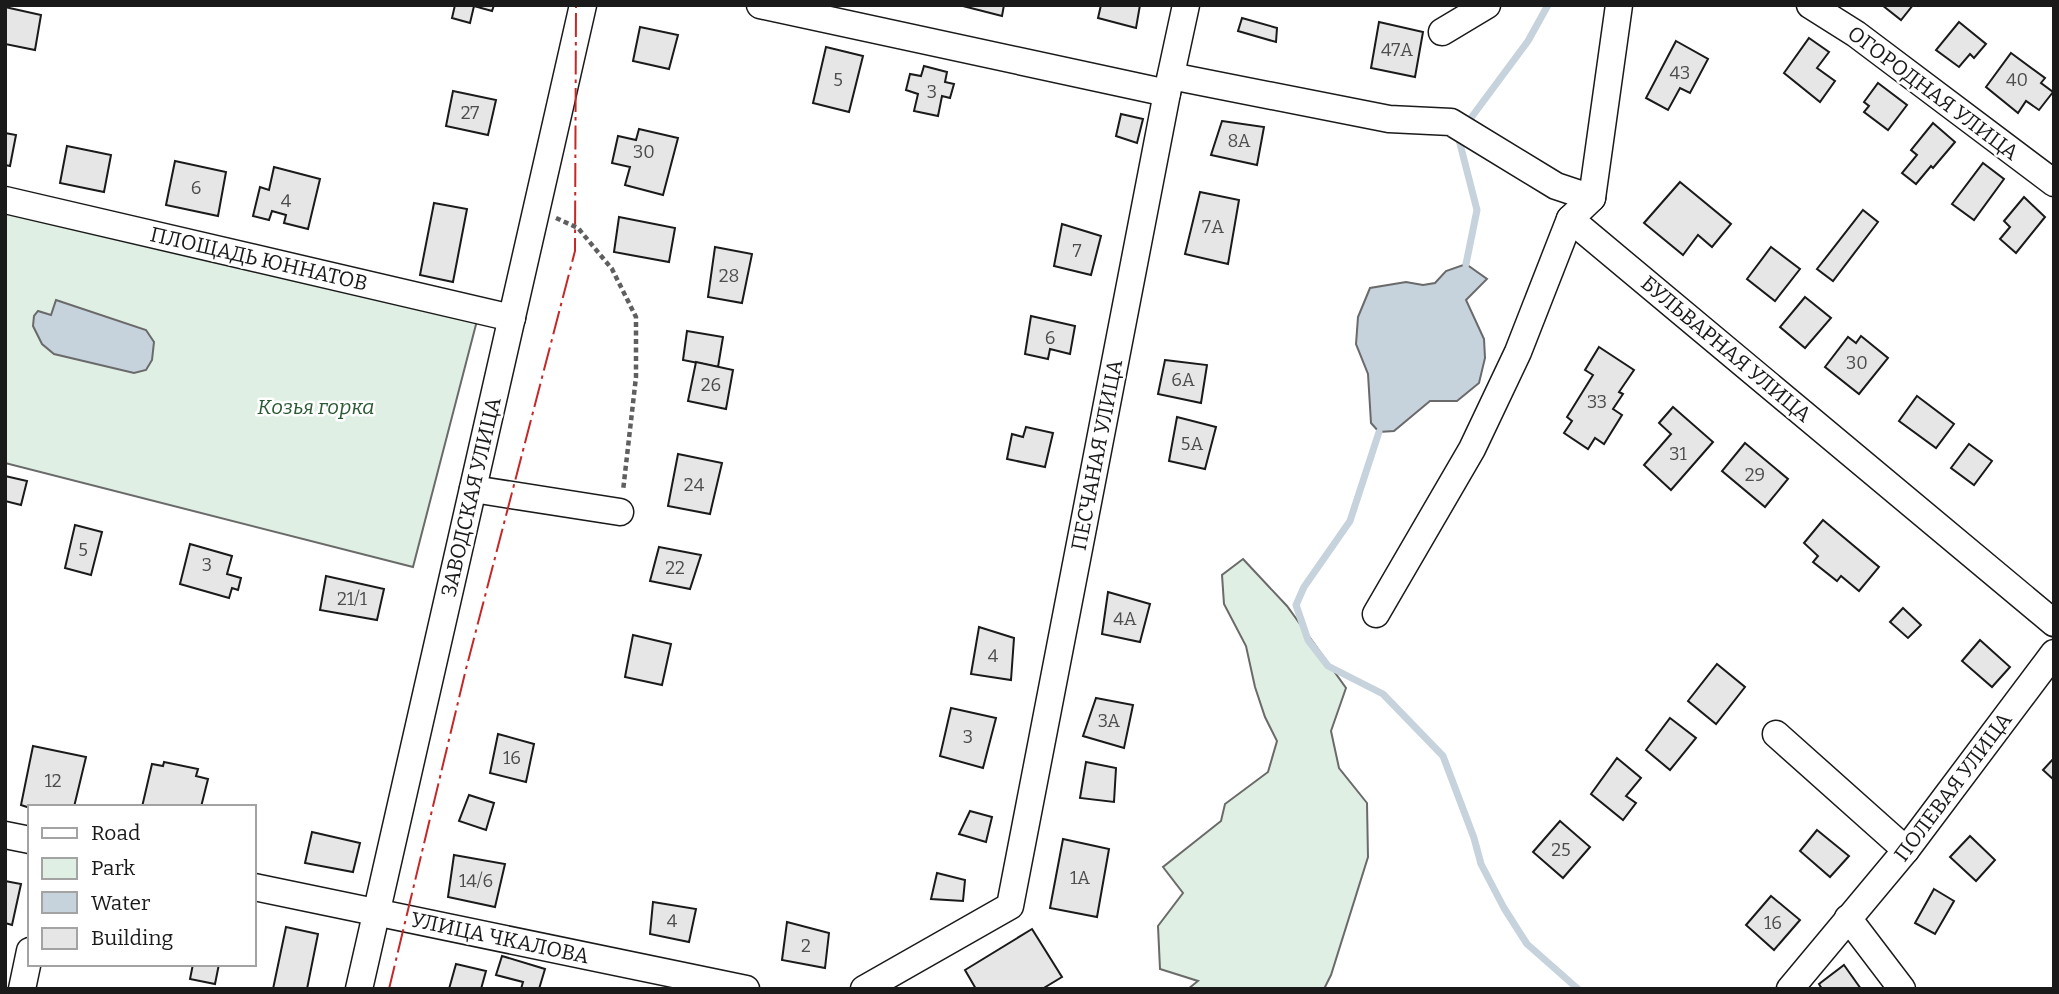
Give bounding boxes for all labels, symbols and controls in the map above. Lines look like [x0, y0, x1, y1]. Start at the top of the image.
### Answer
street label: ОГОРОДНАЯ УЛИЦА [1842, 20, 2024, 166]
house number: 47А [1381, 39, 1413, 61]
house number: 43 [1670, 62, 1690, 84]
house number: 5 [833, 69, 843, 91]
house number: 40 [2006, 69, 2028, 91]
house number: 3 [927, 81, 937, 103]
house number: 27 [461, 102, 479, 124]
house number: 8А [1228, 130, 1251, 152]
house number: 30 [633, 141, 655, 163]
house number: 6 [191, 177, 201, 199]
house number: 4 [281, 190, 292, 212]
house number: 7А [1202, 216, 1224, 238]
street label: ПЛОЩАДЬ ЮННАТОВ [148, 221, 370, 297]
house number: 7 [1072, 240, 1082, 262]
house number: 28 [719, 265, 739, 287]
street label: БУЛЬВАРНАЯ УЛИЦА [1636, 270, 1816, 428]
house number: 6 [1045, 327, 1055, 349]
house number: 30 [1846, 352, 1868, 374]
street label: ПЕСЧАНАЯ УЛИЦА [1066, 357, 1128, 553]
house number: 6А [1171, 369, 1195, 391]
house number: 26 [701, 374, 721, 396]
house number: 33 [1587, 391, 1607, 413]
park label: Козья горка [257, 394, 375, 420]
street label: ЗАВОДСКАЯ УЛИЦА [435, 395, 507, 599]
house number: 5А [1181, 433, 1203, 455]
house number: 31 [1669, 443, 1687, 465]
house number: 29 [1745, 464, 1765, 486]
house number: 24 [684, 474, 705, 496]
house number: 5 [78, 539, 88, 561]
house number: 3 [202, 554, 212, 576]
house number: 22 [665, 557, 685, 579]
house number: 21/1 [337, 588, 368, 610]
house number: 4А [1113, 608, 1137, 630]
house number: 4 [988, 645, 999, 667]
street label: ПОЛЕВАЯ УЛИЦА [1888, 707, 2018, 867]
house number: 3А [1098, 710, 1120, 732]
house number: 3 [963, 726, 973, 748]
house number: 16 [503, 747, 521, 769]
house number: 12 [44, 770, 62, 792]
legend [28, 805, 256, 966]
text: Road [91, 820, 140, 846]
house number: 25 [1551, 839, 1571, 861]
text: Park [91, 855, 135, 881]
house number: 1А [1070, 867, 1090, 889]
house number: 14/6 [459, 870, 493, 892]
text: Water [91, 890, 150, 916]
street label: УЛИЦА ЧКАЛОВА [409, 906, 592, 970]
house number: 4 [667, 910, 678, 932]
house number: 16 [1764, 912, 1782, 934]
text: Building [91, 925, 174, 951]
house number: 2 [801, 935, 811, 957]

